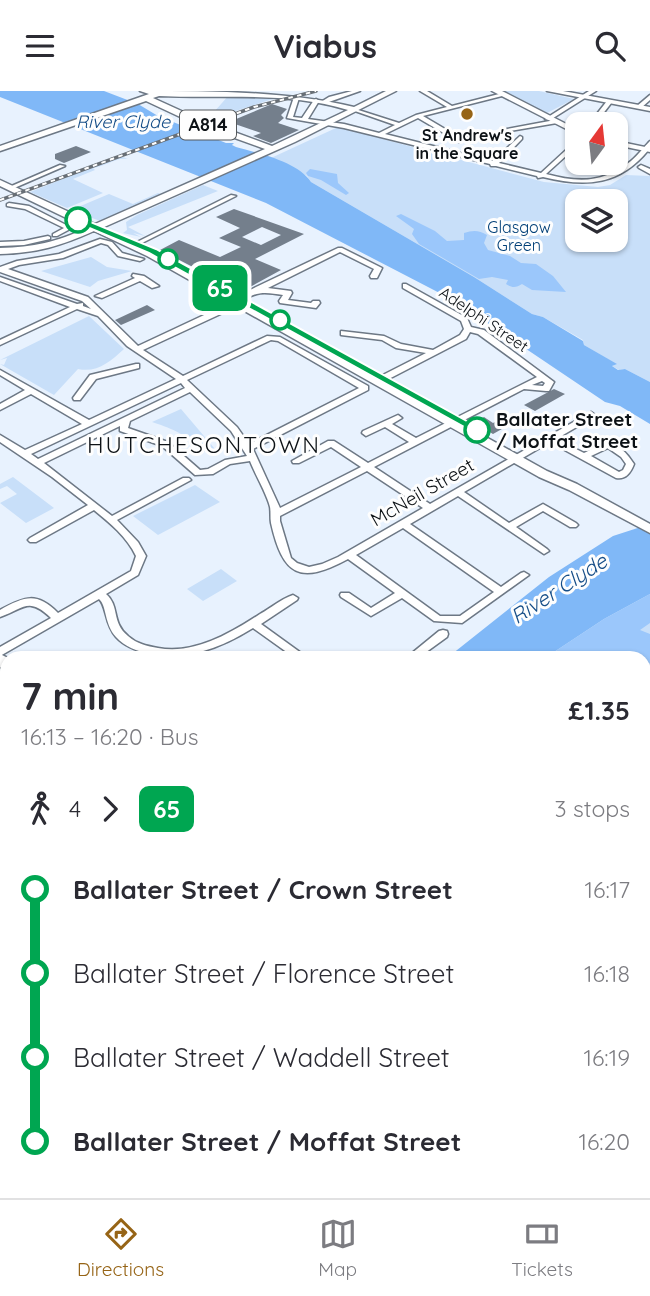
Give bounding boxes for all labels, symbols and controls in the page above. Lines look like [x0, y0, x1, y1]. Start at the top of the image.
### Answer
text: Viabus [273, 26, 377, 66]
icon: menu [21, 27, 59, 65]
icon: search [591, 27, 629, 65]
marker: St Andrew's in the Square [459, 106, 475, 122]
water label: River Clyde [76, 110, 171, 133]
road number: A814 [180, 110, 236, 139]
north arrow [565, 112, 628, 175]
map controls [565, 112, 628, 252]
place label: St Andrew's in the Square [416, 125, 518, 163]
button: layers [565, 189, 628, 252]
unlabelled marker [65, 207, 91, 233]
park label: Glasgow Green [487, 217, 551, 255]
unlabelled marker [158, 249, 178, 269]
line badge: 65 [188, 265, 252, 311]
text: 65 [206, 273, 234, 303]
street label: Adelphi Street [436, 282, 532, 356]
unlabelled marker [270, 310, 290, 330]
place label: Ballater Street / Moffat Street [496, 407, 638, 453]
marker: Ballater Street / Moffat Street [464, 417, 490, 443]
district label: HUTCHESONTOWN [87, 430, 321, 459]
street label: McNeil Street [366, 453, 478, 531]
water label: River Clyde [505, 547, 613, 629]
text: 7 min [21, 672, 119, 720]
text: £1.35 [568, 694, 630, 727]
text: 16:13 – 16:20 · Bus [21, 722, 199, 751]
icon: walk [21, 790, 59, 828]
icon: forward [91, 790, 129, 828]
text: 4 [69, 794, 81, 823]
text: 65 [153, 794, 180, 824]
text: 3 stops [555, 794, 630, 823]
text: Ballater Street / Crown Street [73, 873, 453, 906]
text: 16:17 [585, 875, 630, 904]
text: Ballater Street / Florence Street [73, 957, 454, 990]
text: 16:18 [584, 959, 630, 988]
text: Ballater Street / Waddell Street [73, 1041, 450, 1074]
text: 16:19 [583, 1043, 630, 1072]
text: Ballater Street / Moffat Street [73, 1125, 461, 1158]
text: 16:20 [578, 1127, 630, 1156]
tab: Directions [77, 1215, 164, 1281]
tab: Map [318, 1215, 357, 1281]
tab: Tickets [511, 1215, 573, 1281]

